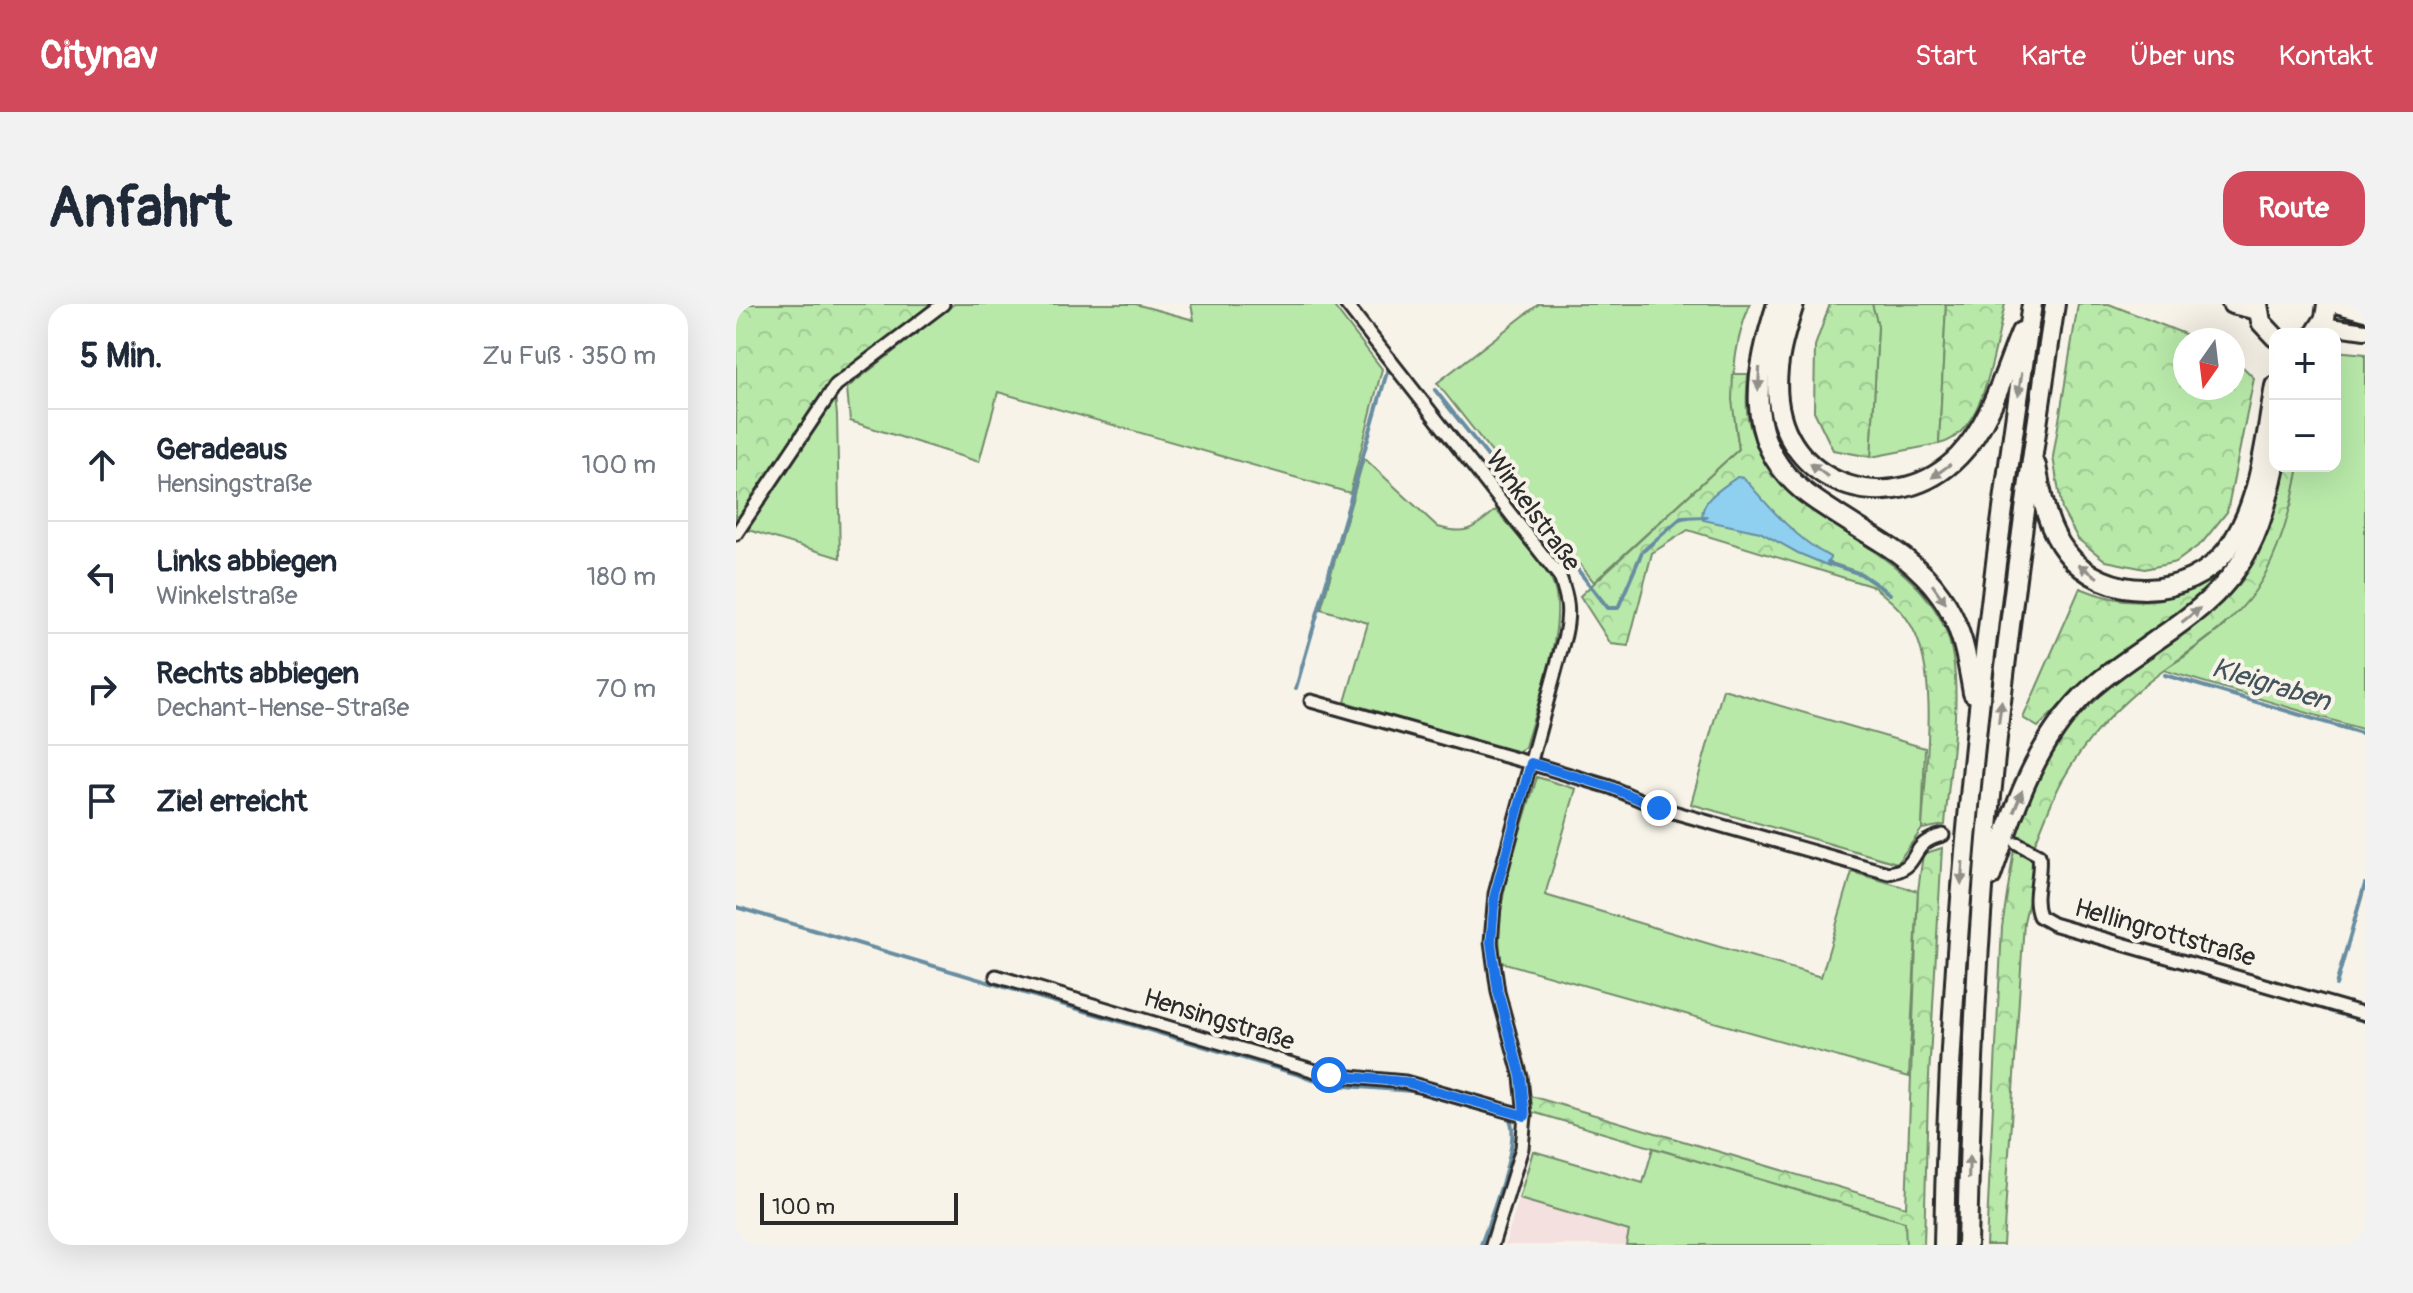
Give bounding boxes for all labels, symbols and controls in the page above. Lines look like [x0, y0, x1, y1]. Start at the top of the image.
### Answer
text: Citynav [40, 32, 158, 80]
text: Start [1915, 39, 1977, 74]
text: Karte [2021, 39, 2086, 74]
text: Über uns [2130, 39, 2235, 74]
text: Kontakt [2279, 39, 2373, 74]
button: Route [2223, 171, 2365, 246]
text: Anfahrt [48, 174, 231, 243]
north arrow [2173, 328, 2245, 400]
map controls [2269, 328, 2341, 472]
button: + [2269, 328, 2341, 400]
text: 5 Min. [80, 335, 163, 378]
text: Zu Fuß · 350 m [482, 340, 656, 372]
one-way arrow [1752, 367, 1765, 393]
one-way arrow [2013, 372, 2026, 397]
button: − [2269, 400, 2341, 472]
text: Geradeaus [156, 431, 287, 468]
icon: ahead [80, 443, 124, 487]
street label: Winkelstraße [1478, 444, 1588, 578]
text: 100 m [582, 449, 656, 481]
one-way arrow [1809, 462, 1829, 478]
one-way arrow [1931, 462, 1951, 478]
text: Hensingstraße [156, 468, 312, 500]
text: Links abbiegen [156, 543, 337, 580]
icon: left [80, 555, 124, 599]
text: 180 m [586, 561, 656, 593]
one-way arrow [2078, 563, 2099, 578]
text: Winkelstraße [156, 580, 298, 612]
one-way arrow [1931, 584, 1947, 605]
one-way arrow [2181, 608, 2201, 624]
water label: Kleigraben [2207, 650, 2336, 720]
text: Rechts abbiegen [156, 655, 359, 692]
icon: right [80, 667, 124, 711]
text: 70 m [596, 673, 656, 705]
text: Dechant-Hense-Straße [156, 692, 409, 724]
one-way arrow [1993, 699, 2006, 724]
icon: arrive [80, 779, 124, 823]
text: Ziel erreicht [156, 783, 307, 820]
one-way arrow [2011, 789, 2024, 813]
route end [1641, 790, 1677, 826]
one-way arrow [1955, 861, 1968, 886]
street label: Hellingrottstraße [2071, 892, 2259, 974]
street label: Hensingstraße [1140, 982, 1299, 1058]
route start [1311, 1057, 1347, 1093]
one-way arrow [1963, 1154, 1976, 1179]
scale bar [760, 1189, 958, 1225]
text: 100 m [772, 1193, 835, 1221]

